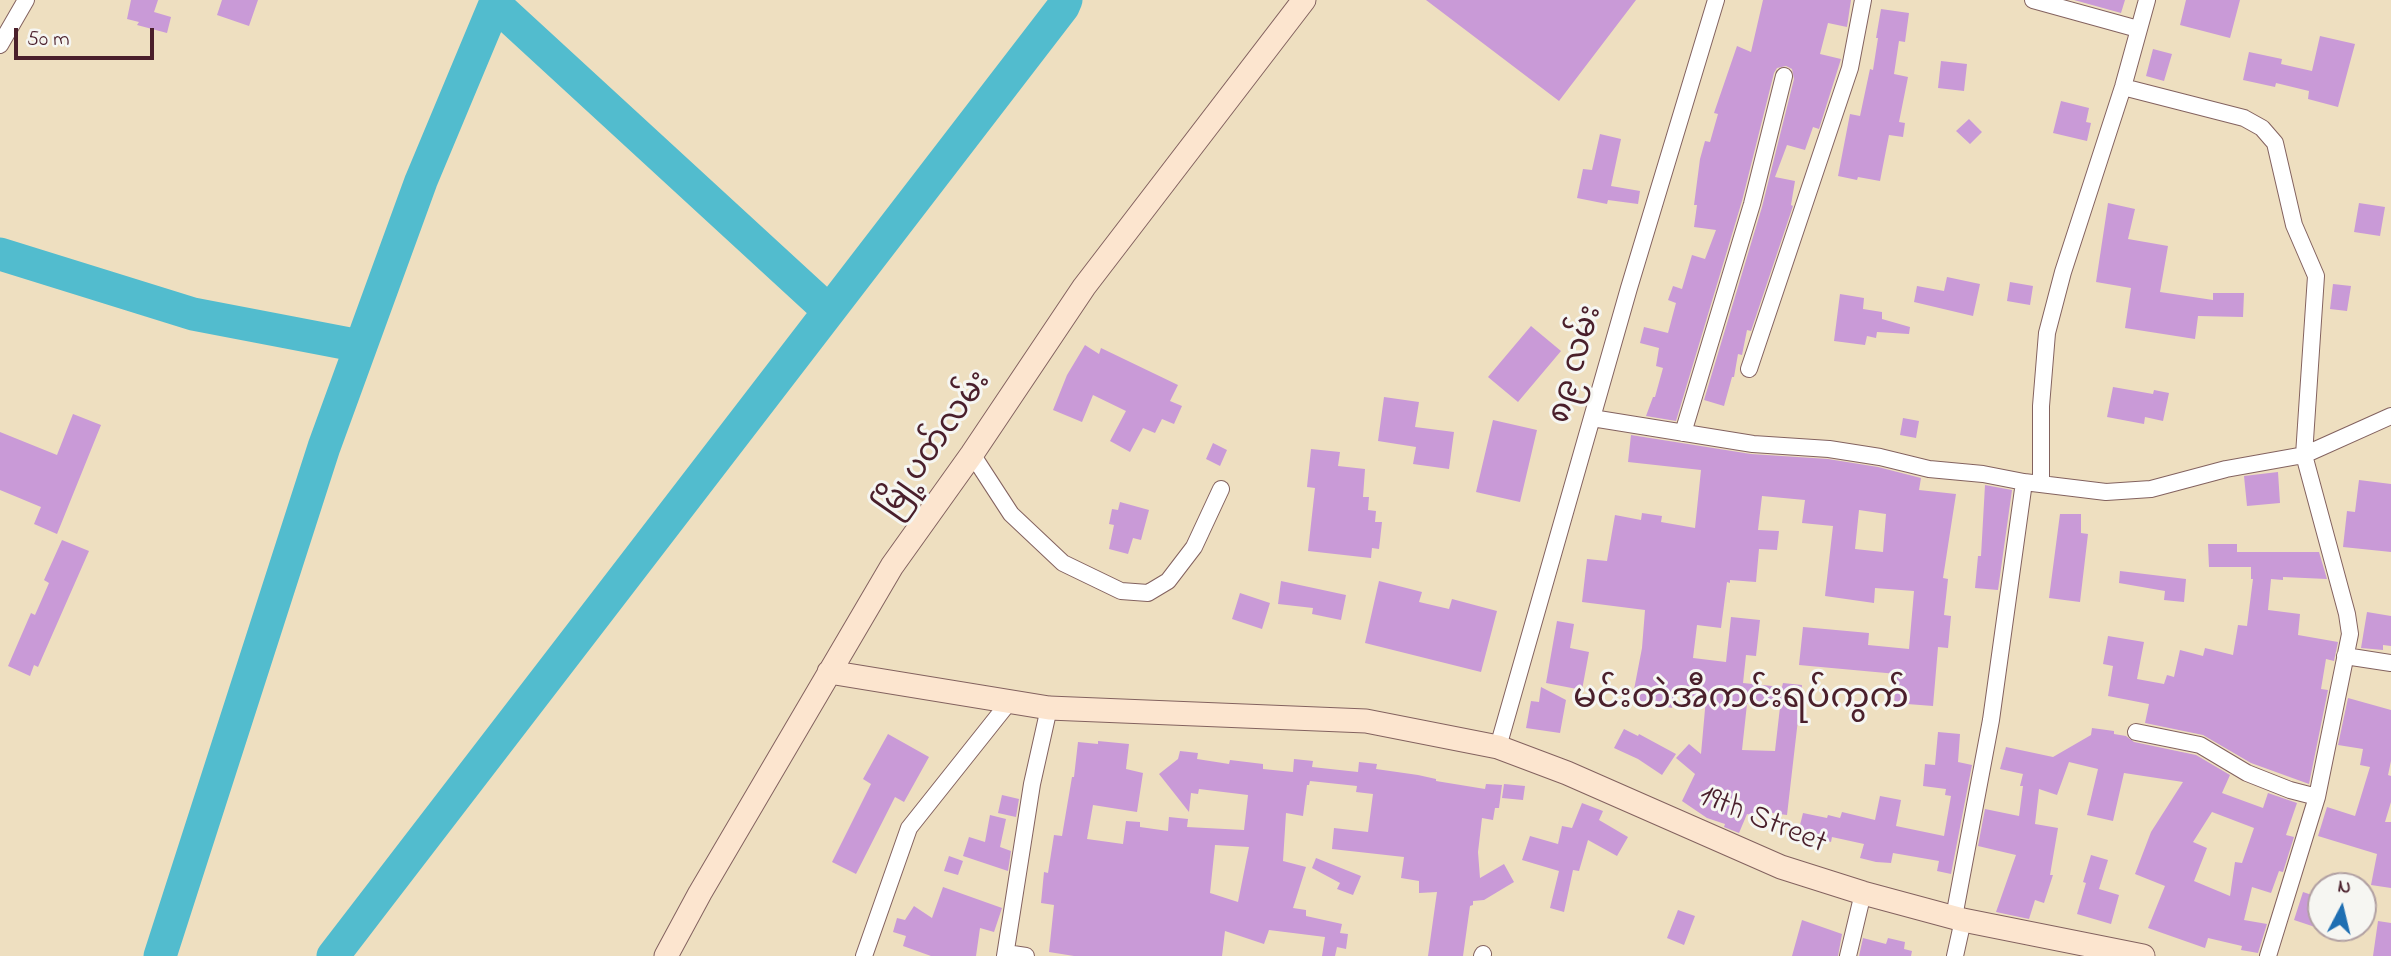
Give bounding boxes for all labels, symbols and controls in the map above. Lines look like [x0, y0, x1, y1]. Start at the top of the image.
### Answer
scale bar [18, 14, 158, 58]
text: 50 m [27, 25, 70, 55]
street label: ၈၉ လမ်း [1543, 302, 1613, 428]
street label: မြို့ပတ်လမ်း [872, 365, 1002, 527]
district label: မင်းတဲအီကင်းရပ်ကွက် [1573, 680, 1909, 722]
street label: 19th Street [1693, 779, 1831, 865]
north arrow [2307, 872, 2377, 942]
text: N [2336, 873, 2352, 902]

